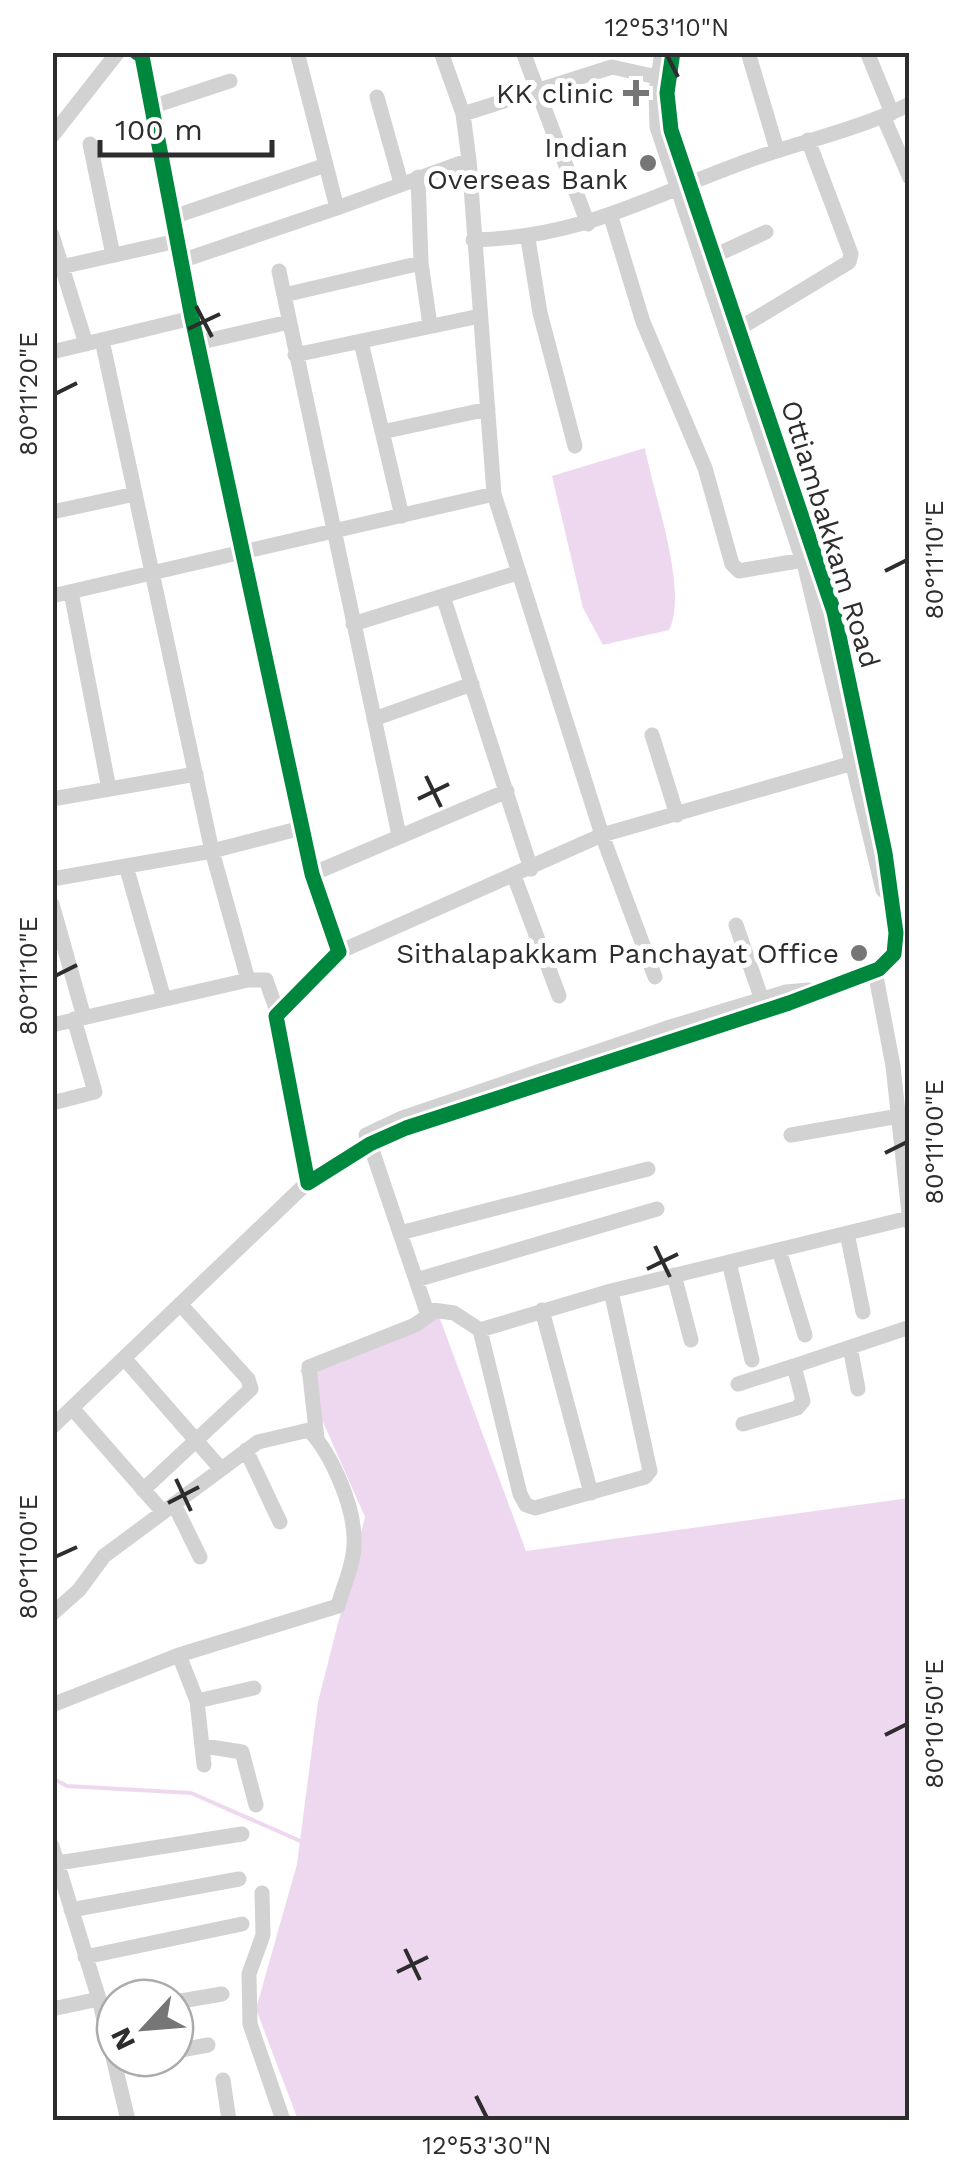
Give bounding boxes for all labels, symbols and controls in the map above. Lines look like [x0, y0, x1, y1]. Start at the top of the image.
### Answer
text: 12°53'10"N [605, 13, 729, 42]
place label: KK clinic [496, 77, 614, 110]
marker: KK clinic [623, 80, 649, 106]
scale bar [100, 95, 272, 157]
text: 100 m [115, 112, 203, 147]
place label: Indian Overseas Bank [427, 131, 628, 196]
marker: Indian Overseas Bank [637, 152, 659, 174]
text: 80°11'20"E [14, 332, 43, 456]
street label: Ottiambakkam Road [774, 396, 887, 672]
text: 80°11'10"E [920, 500, 949, 620]
text: 80°11'10"E [14, 916, 43, 1036]
place label: Sithalapakkam Panchayat Office [396, 937, 839, 970]
marker: Sithalapakkam Panchayat Office [848, 942, 870, 964]
text: 80°11'00"E [920, 1080, 949, 1204]
text: 80°11'00"E [14, 1495, 43, 1619]
text: 80°10'50"E [920, 1659, 949, 1789]
north arrow [95, 1978, 195, 2078]
text: N [104, 2022, 142, 2055]
text: 12°53'30"N [422, 2131, 552, 2160]

